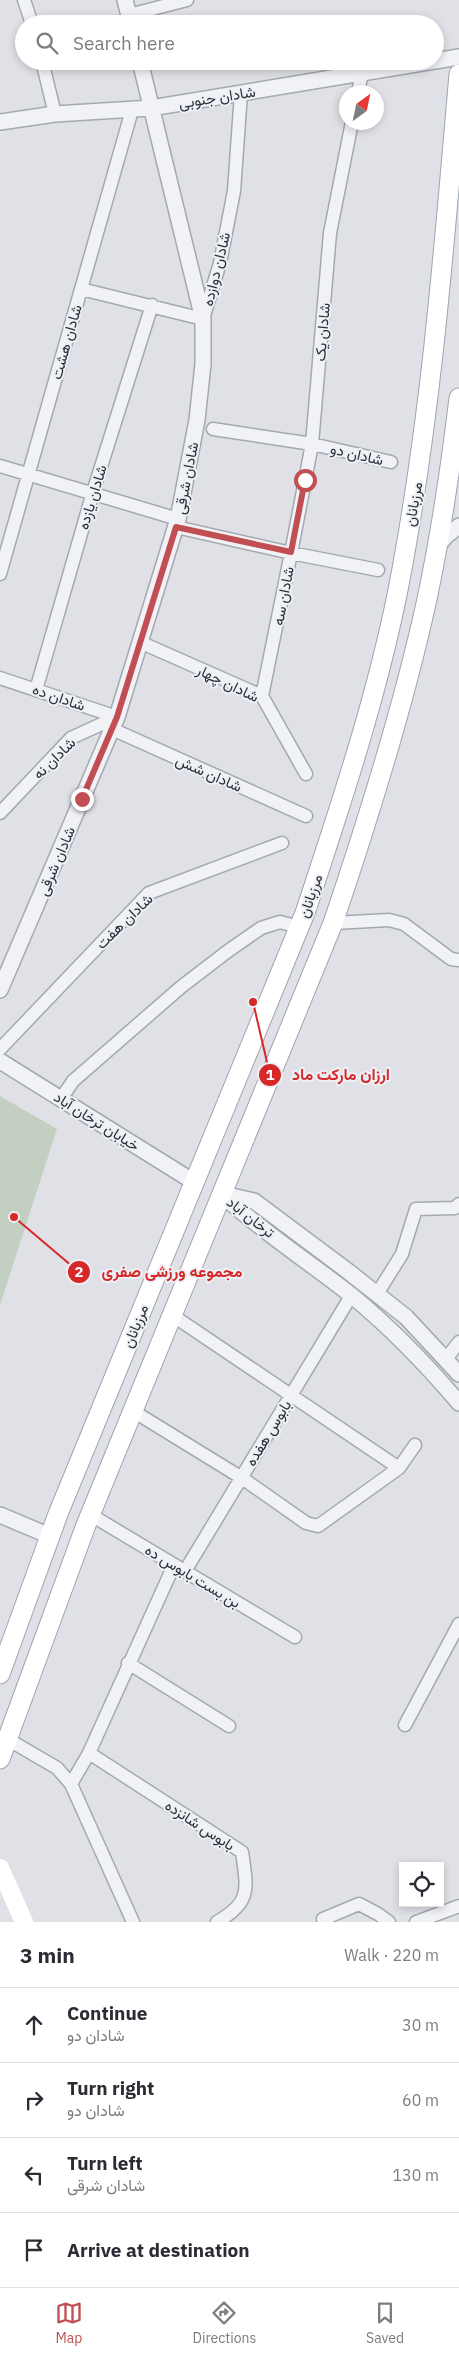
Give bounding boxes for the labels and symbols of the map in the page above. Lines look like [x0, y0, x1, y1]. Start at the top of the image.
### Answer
street label: شادان جنوبی [177, 82, 257, 113]
north arrow [339, 85, 384, 130]
street label: شادان دوازده [198, 230, 234, 308]
street label: شادان هشت [46, 302, 86, 382]
street label: شادان یک [310, 302, 334, 362]
street label: شادان دو [329, 439, 386, 469]
street label: شادان شرقی [170, 440, 203, 516]
street label: شادان یازده [73, 462, 111, 532]
route start [294, 469, 317, 492]
street label: مرزبانان [400, 480, 426, 528]
street label: شادان سه [268, 565, 298, 627]
street label: شادان چهار [193, 659, 262, 707]
street label: شادان ده [30, 679, 88, 715]
street label: شادان نه [29, 733, 79, 783]
street label: شادان شش [173, 750, 245, 797]
route end [71, 788, 94, 811]
street label: شادان شرقی [33, 823, 80, 899]
street label: مرزبانان [294, 872, 326, 920]
street label: شادان هفت [92, 889, 157, 953]
callout: ارزان مارکت ماد [257, 1059, 400, 1090]
text: ارزان مارکت ماد [292, 1064, 390, 1085]
text: 1 [265, 1065, 275, 1084]
street label: خیابان ترخان آباد [51, 1087, 143, 1155]
street label: ترخان آباد [223, 1192, 279, 1242]
callout: مجموعه ورزشی صفری [67, 1256, 253, 1287]
text: مجموعه ورزشی صفری [102, 1261, 243, 1282]
text: 2 [74, 1262, 84, 1281]
street label: مرزبانان [118, 1302, 152, 1350]
street label: بابوس هفده [241, 1397, 296, 1470]
street label: بن بست بابوس ده [141, 1540, 244, 1613]
street label: بابوس شانزده [161, 1795, 239, 1855]

